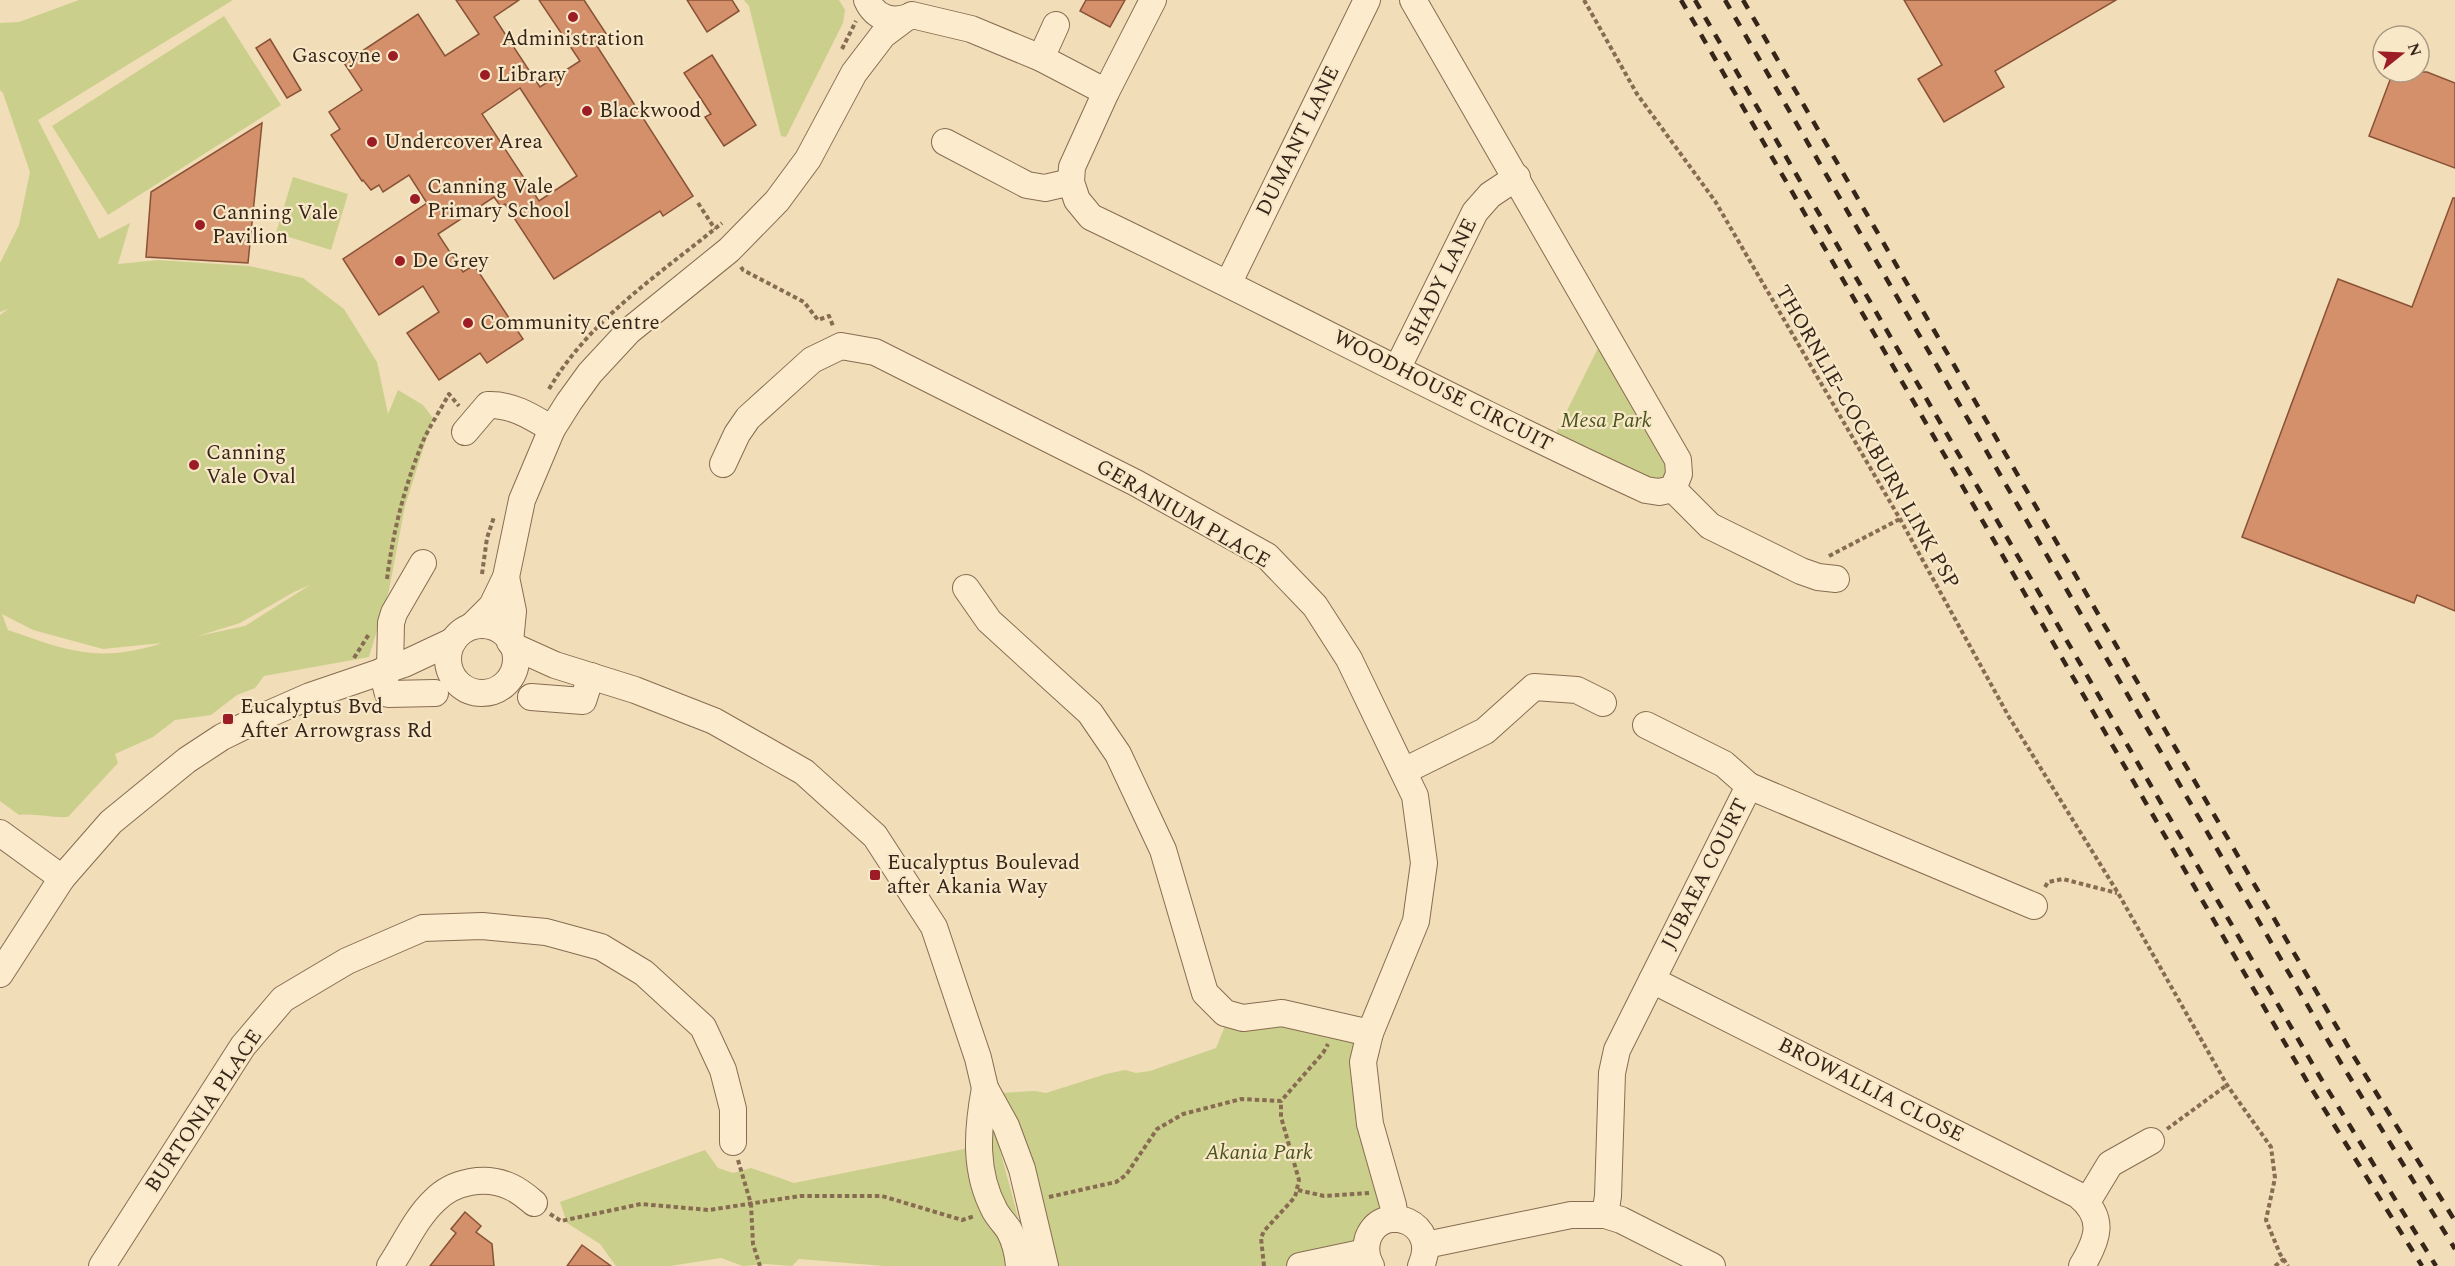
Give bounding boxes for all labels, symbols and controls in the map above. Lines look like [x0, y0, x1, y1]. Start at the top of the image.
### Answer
marker: Administration [566, 10, 580, 24]
place label: Administration [501, 23, 645, 55]
north arrow [2371, 24, 2431, 84]
place label: Gascoyne [292, 40, 381, 72]
text: N [2401, 40, 2428, 60]
marker: Gascoyne [386, 49, 400, 63]
place label: Library [497, 59, 567, 91]
street label: DUMANT LANE [1248, 60, 1348, 222]
marker: Library [478, 68, 492, 82]
place label: Blackwood [599, 95, 701, 127]
marker: Blackwood [580, 104, 594, 118]
place label: Undercover Area [384, 126, 544, 158]
marker: Undercover Area [365, 135, 379, 149]
place label: Canning Vale Primary School [427, 171, 570, 227]
marker: Canning Vale Primary School [408, 192, 422, 206]
place label: Canning Vale Pavilion [212, 197, 338, 253]
street label: SHADY LANE [1396, 213, 1486, 351]
marker: Canning Vale Pavilion [193, 218, 207, 232]
place label: De Grey [412, 245, 489, 277]
marker: De Grey [393, 254, 407, 268]
street label: THORNLIE-COCKBURN LINK PSP [1767, 279, 1967, 595]
place label: Community Centre [480, 307, 660, 339]
marker: Community Centre [461, 316, 475, 330]
street label: WOODHOUSE CIRCUIT [1328, 322, 1558, 460]
park label: Mesa Park [1560, 405, 1652, 437]
place label: Canning Vale Oval [206, 437, 296, 493]
street label: GERANIUM PLACE [1090, 451, 1276, 577]
marker: Canning Vale Oval [187, 458, 201, 472]
place label: Eucalyptus Bvd After Arrowgrass Rd [240, 691, 432, 747]
marker: Eucalyptus Bvd After Arrowgrass Rd [221, 712, 235, 726]
street label: JUBAEA COURT [1653, 793, 1757, 955]
place label: Eucalyptus Boulevad after Akania Way [887, 847, 1080, 903]
marker: Eucalyptus Boulevad after Akania Way [868, 868, 882, 882]
street label: BURTONIA PLACE [137, 1023, 271, 1199]
street label: BROWALLIA CLOSE [1772, 1029, 1970, 1151]
park label: Akania Park [1204, 1137, 1313, 1169]

